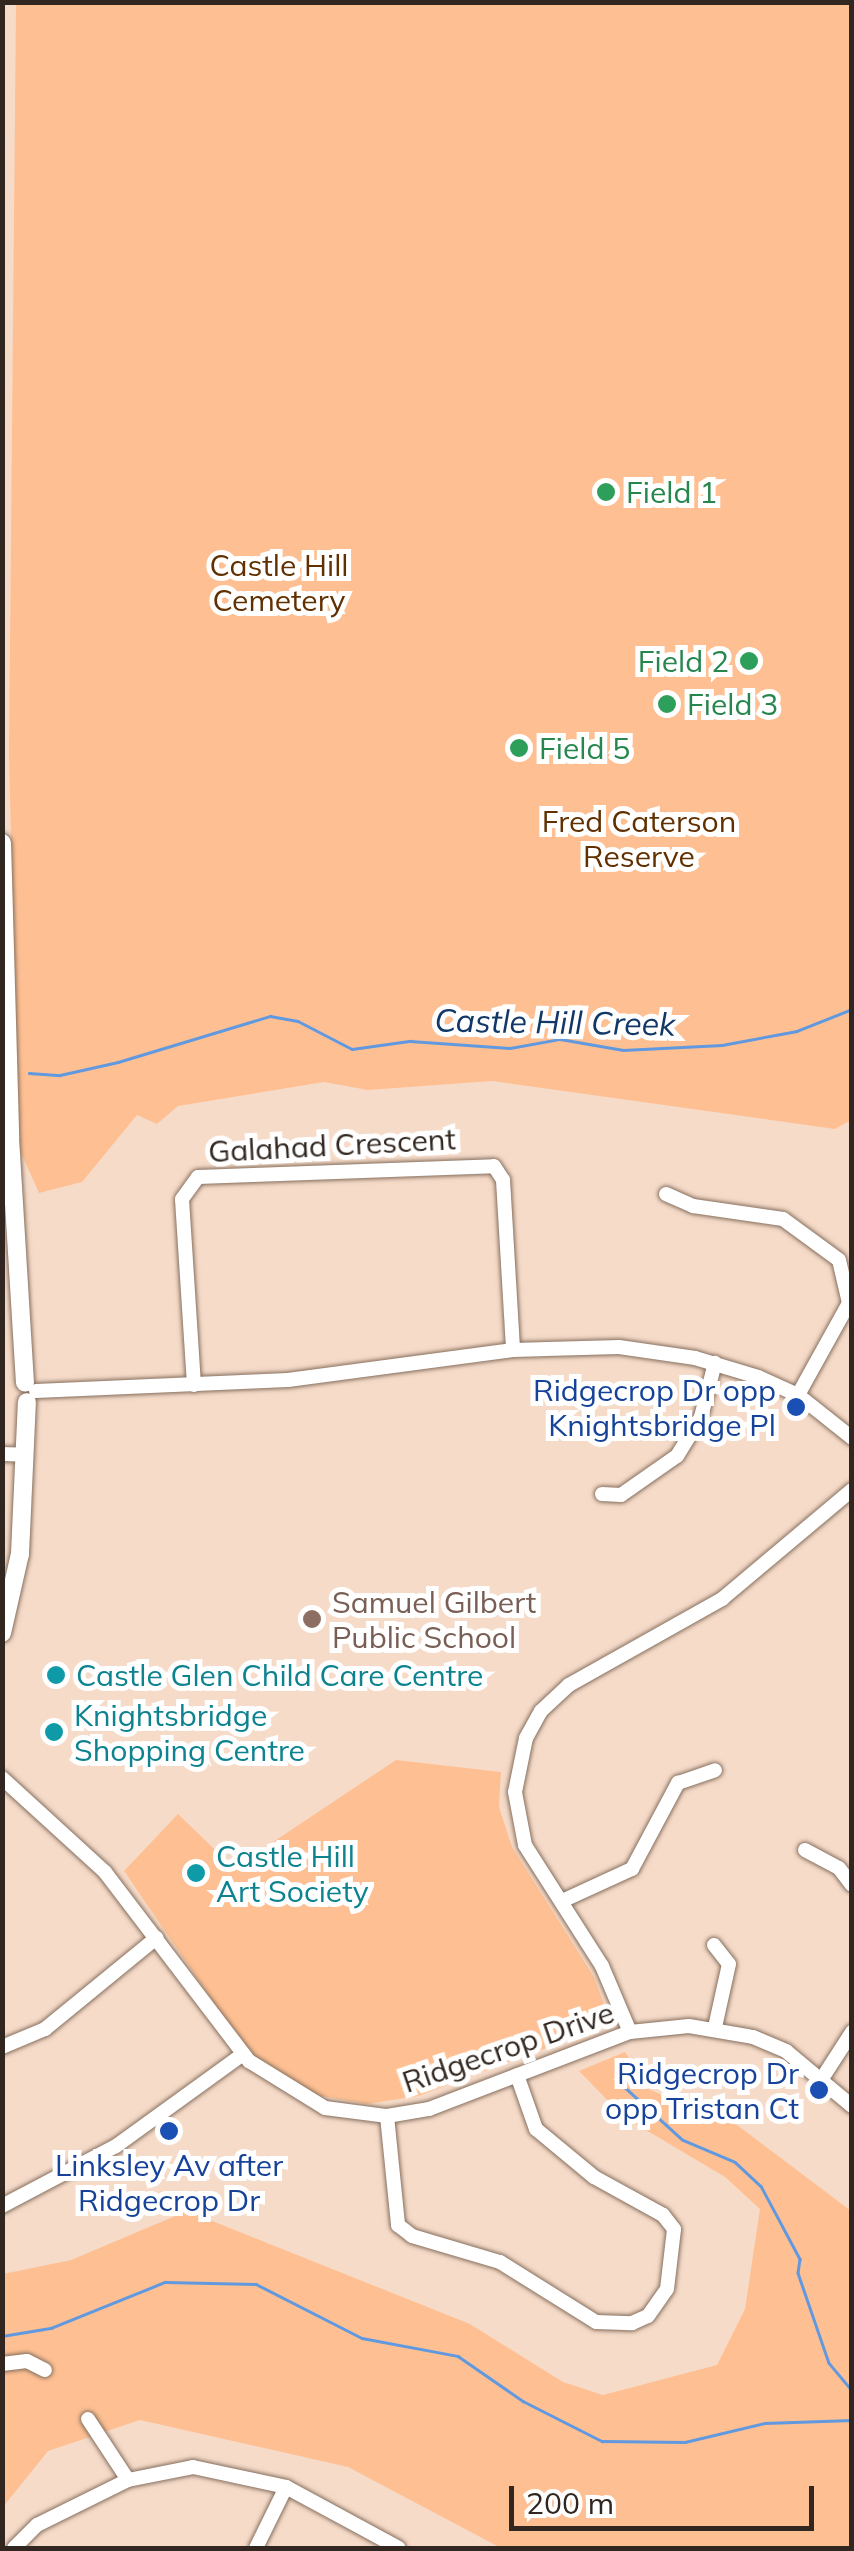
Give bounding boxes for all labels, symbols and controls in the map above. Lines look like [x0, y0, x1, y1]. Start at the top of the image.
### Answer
place label: Field 1 [626, 474, 717, 510]
marker: Field 1 [595, 481, 617, 503]
park label: Castle Hill Cemetery [210, 547, 348, 618]
place label: Field 2 [638, 643, 729, 679]
marker: Field 2 [738, 650, 760, 672]
place label: Field 3 [687, 686, 778, 722]
marker: Field 3 [656, 693, 678, 715]
place label: Field 5 [539, 730, 630, 766]
marker: Field 5 [508, 737, 530, 759]
park label: Fred Caterson Reserve [542, 803, 736, 874]
water label: Castle Hill Creek [434, 1001, 676, 1043]
street label: Galahad Crescent [207, 1121, 457, 1169]
place label: Ridgecrop Dr opp Knightsbridge Pl [533, 1372, 776, 1442]
marker: Ridgecrop Dr opp Knightsbridge Pl [785, 1396, 807, 1418]
place label: Samuel Gilbert Public School [332, 1584, 536, 1654]
marker: Samuel Gilbert Public School [301, 1608, 323, 1630]
place label: Castle Glen Child Care Centre [76, 1657, 483, 1693]
marker: Castle Glen Child Care Centre [45, 1664, 67, 1686]
place label: Knightsbridge Shopping Centre [74, 1697, 305, 1768]
marker: Knightsbridge Shopping Centre [43, 1721, 65, 1743]
place label: Castle Hill Art Society [216, 1838, 369, 1908]
marker: Castle Hill Art Society [185, 1862, 207, 1884]
street label: Ridgecrop Drive [398, 1994, 618, 2100]
place label: Ridgecrop Dr opp Tristan Ct [605, 2055, 799, 2126]
marker: Ridgecrop Dr opp Tristan Ct [808, 2079, 830, 2101]
marker: Linksley Av after Ridgecrop Dr [158, 2120, 180, 2142]
place label: Linksley Av after Ridgecrop Dr [55, 2147, 283, 2218]
scale bar [514, 2466, 819, 2528]
text: 200 m [526, 2484, 614, 2522]

